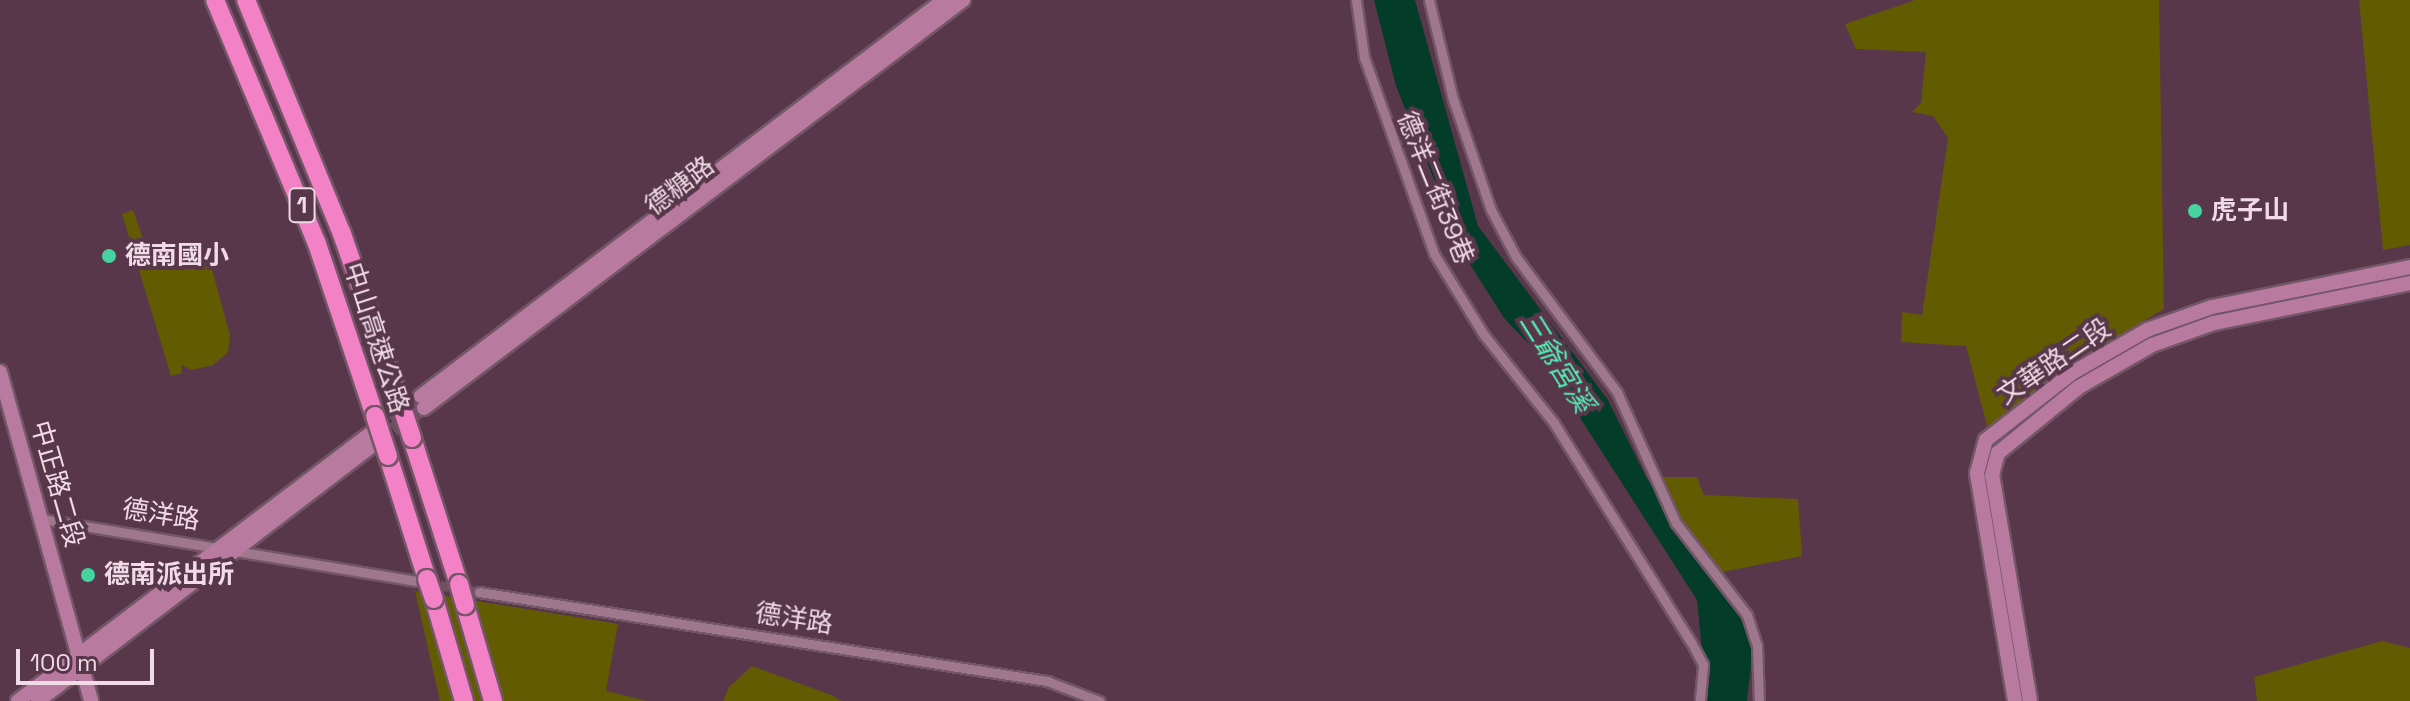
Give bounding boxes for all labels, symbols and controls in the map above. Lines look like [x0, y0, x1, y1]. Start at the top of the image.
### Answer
street label: 德洋二街39巷 [1390, 107, 1480, 269]
street label: 德糖路 [639, 150, 721, 222]
road number: 1 [288, 185, 316, 225]
place label: 虎子山 [2211, 195, 2289, 227]
marker: 虎子山 [2186, 202, 2204, 220]
place label: 德南國小 [125, 240, 229, 272]
marker: 德南國小 [100, 247, 118, 265]
street label: 中山高速公路 [337, 259, 415, 417]
water label: 三爺宮溪 [1513, 306, 1601, 418]
street label: 文華路二段 [1991, 313, 2117, 411]
street label: 中正路二段 [24, 417, 90, 551]
street label: 德洋路 [120, 493, 202, 537]
place label: 德南派出所 [104, 559, 234, 591]
marker: 德南派出所 [79, 566, 97, 584]
street label: 德洋路 [753, 597, 835, 641]
scale bar [20, 633, 158, 683]
text: 100 m [30, 647, 98, 678]

